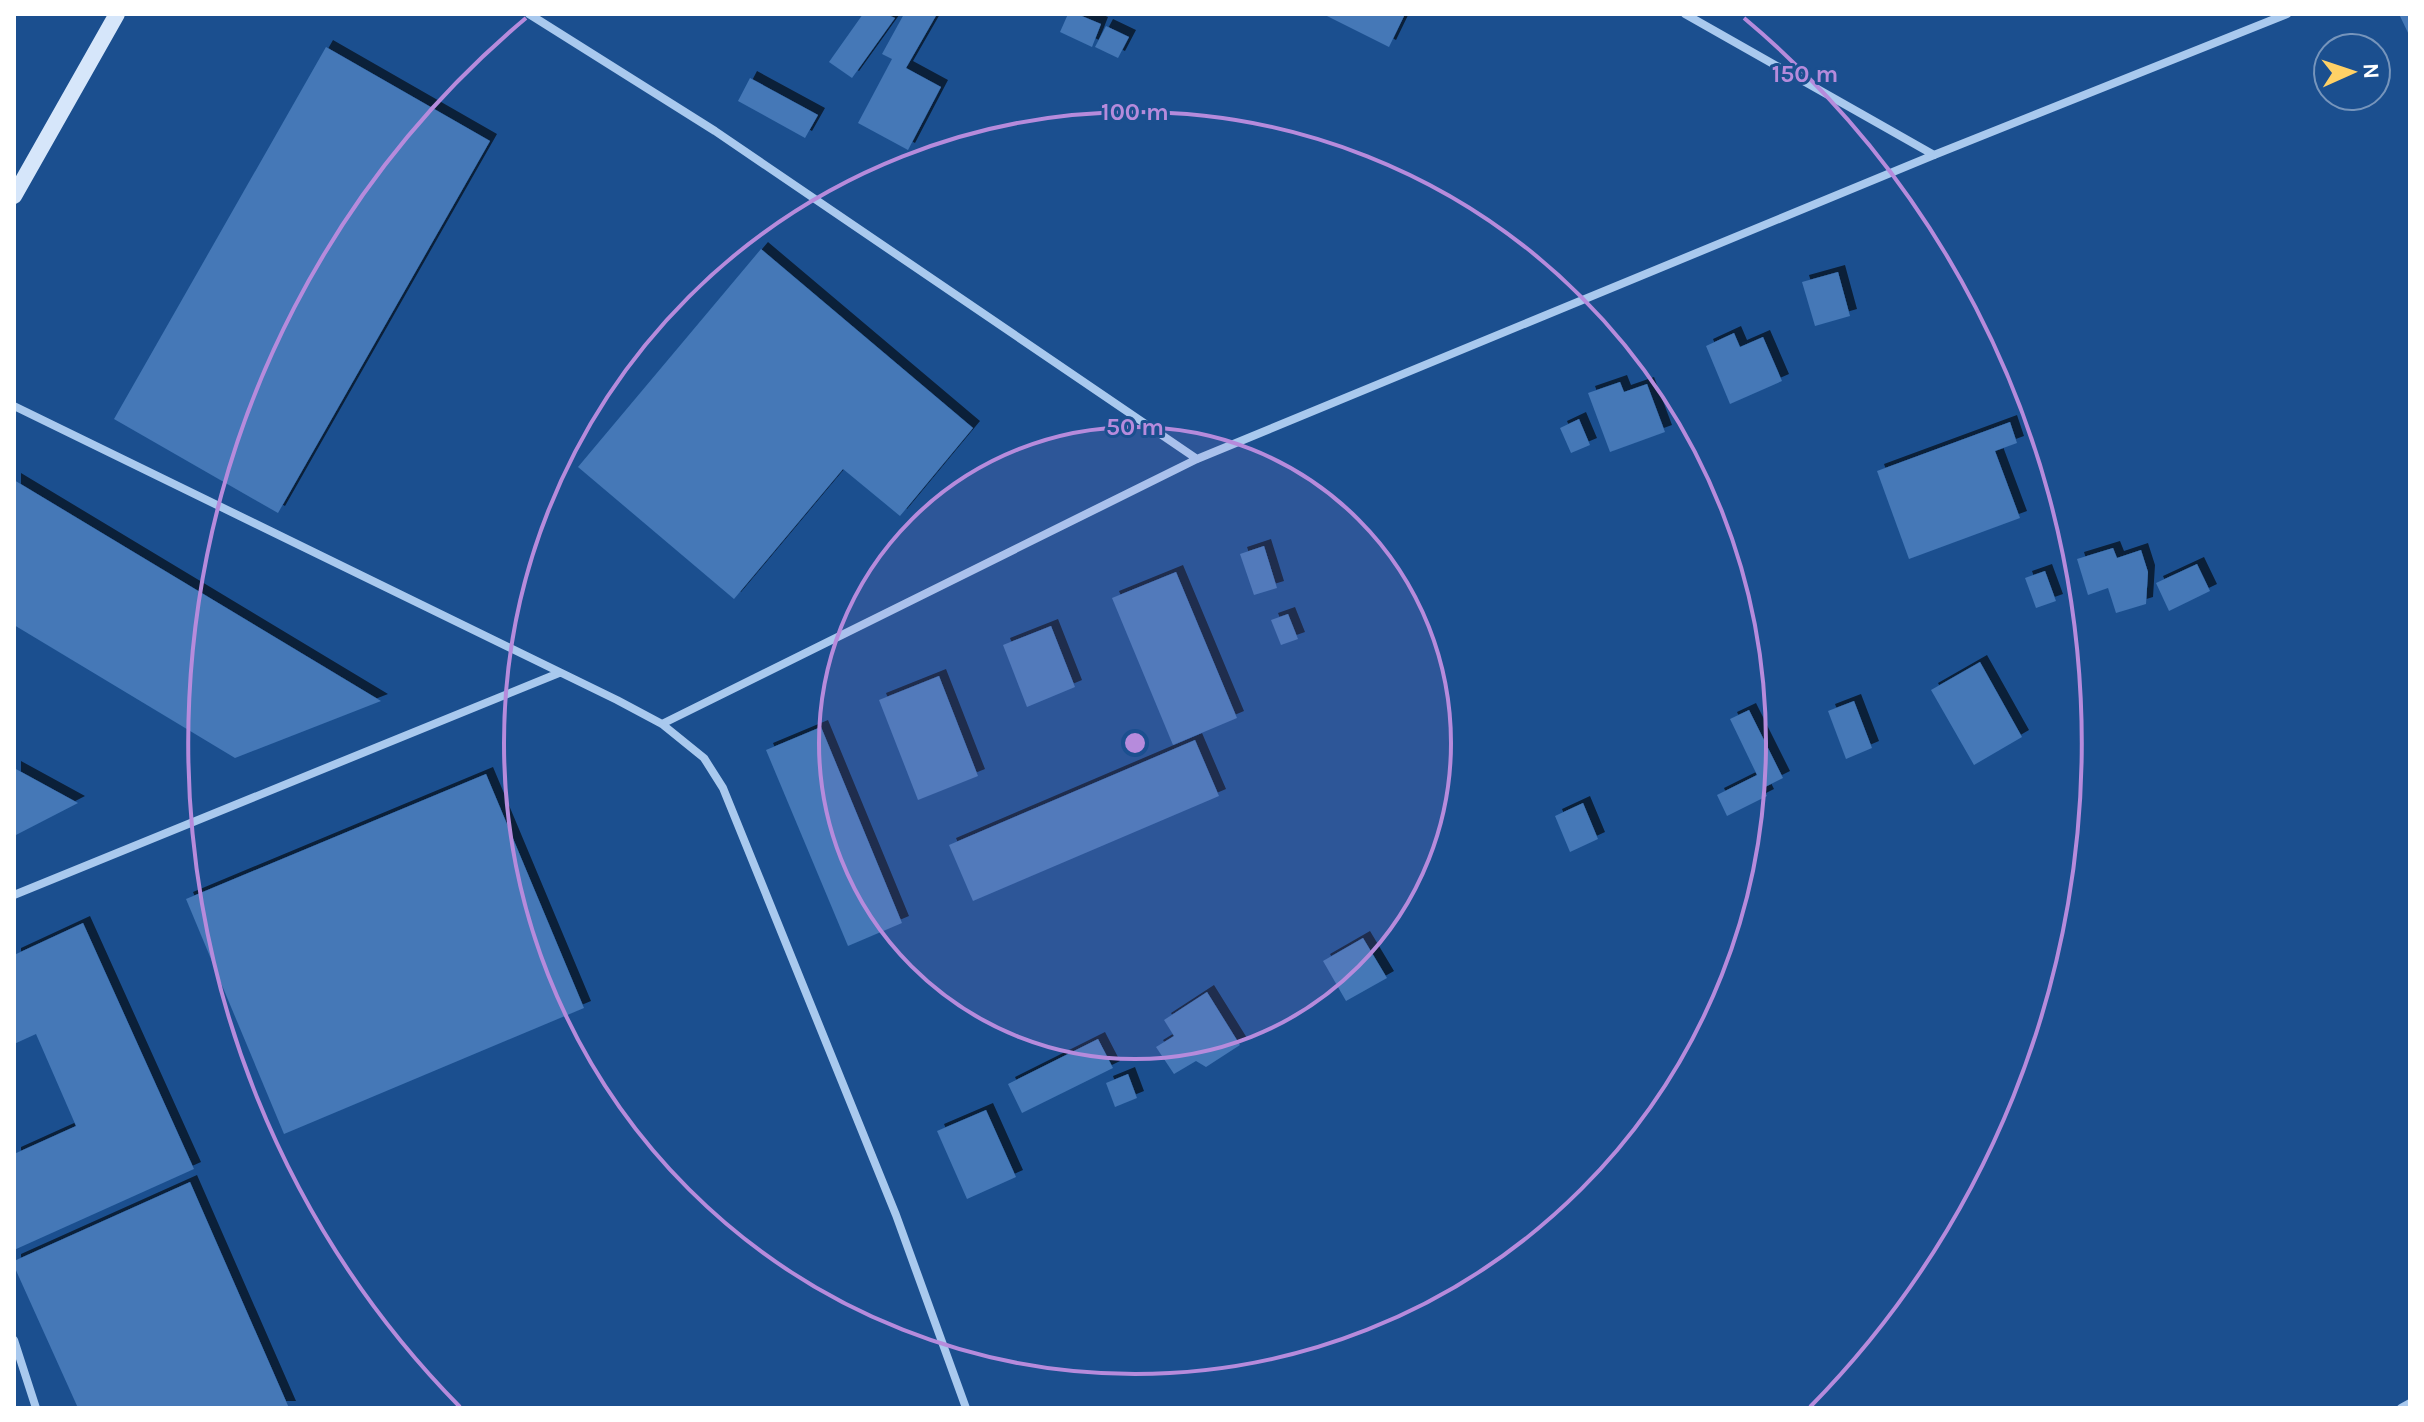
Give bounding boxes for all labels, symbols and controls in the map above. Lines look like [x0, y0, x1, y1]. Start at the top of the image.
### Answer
north arrow [2312, 32, 2392, 112]
text: 150 m [1772, 60, 1838, 88]
text: N [2358, 62, 2384, 80]
text: 100 m [1101, 98, 1169, 126]
text: 50 m [1106, 413, 1164, 441]
centre of rings [1121, 729, 1149, 757]

